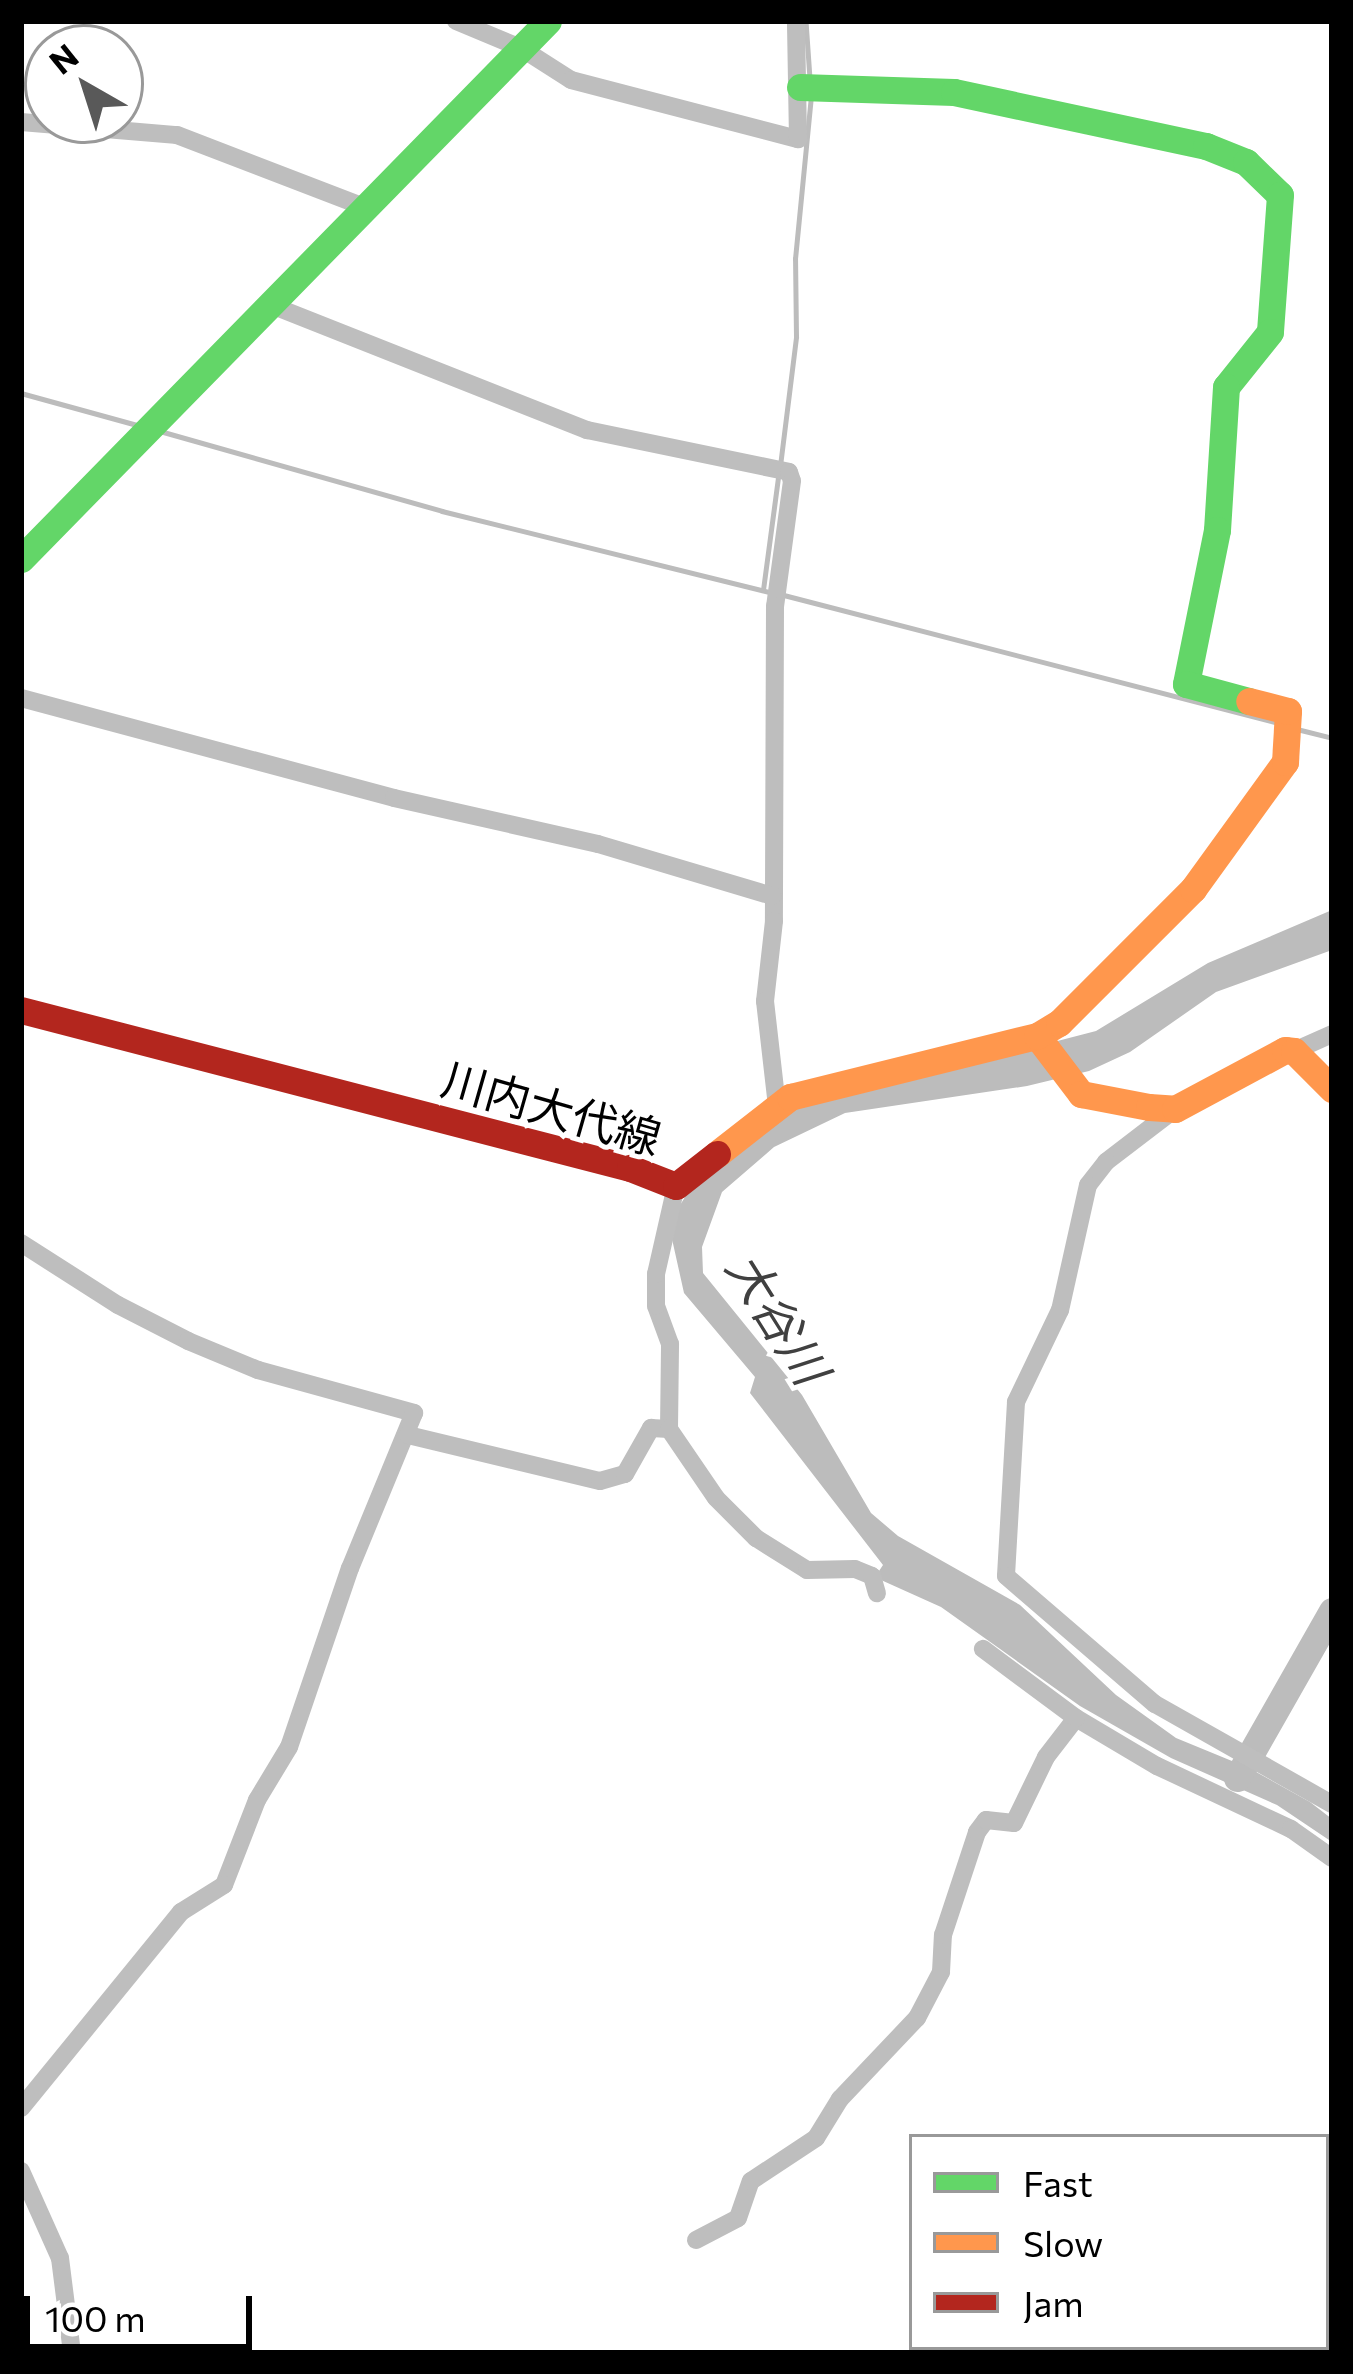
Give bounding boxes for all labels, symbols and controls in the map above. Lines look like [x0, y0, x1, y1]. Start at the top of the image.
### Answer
north arrow [24, 24, 144, 144]
text: N [40, 34, 85, 82]
street label: 川内大代線 [436, 1050, 668, 1164]
water label: 大谷川 [716, 1241, 842, 1393]
legend [909, 2134, 1329, 2350]
text: Fast [1023, 2160, 1093, 2204]
text: Slow [1023, 2220, 1103, 2264]
scale bar [30, 2272, 258, 2346]
text: Jam [1023, 2280, 1084, 2324]
text: 100 m [45, 2295, 146, 2339]

